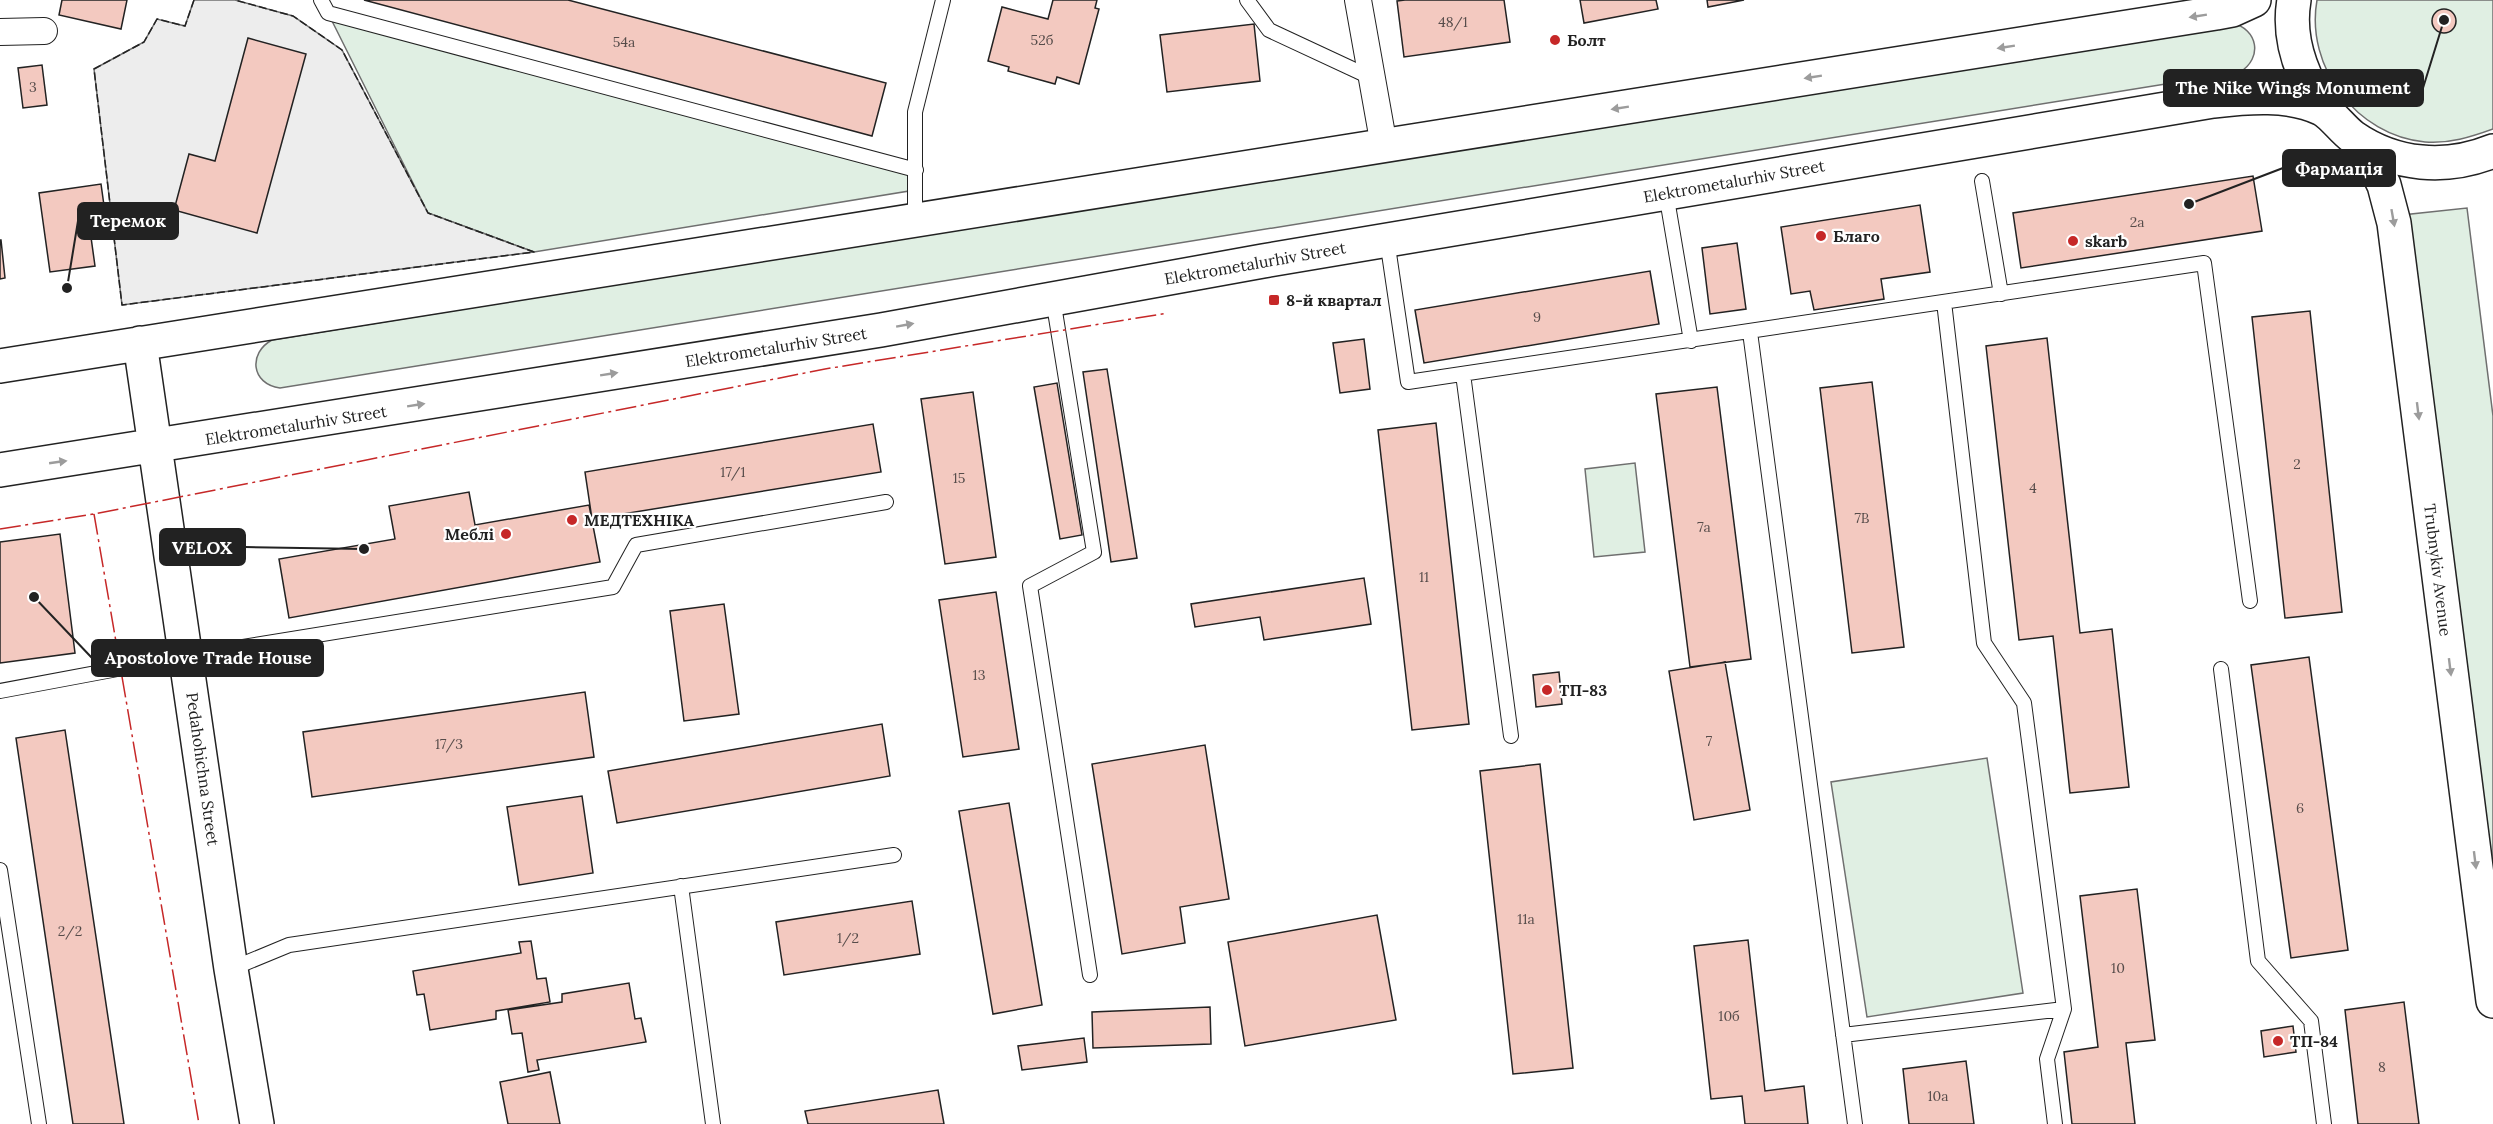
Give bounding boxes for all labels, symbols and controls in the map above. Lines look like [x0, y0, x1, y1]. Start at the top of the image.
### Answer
one-way arrow [2189, 12, 2208, 21]
house number: 48/1 [1438, 13, 1468, 31]
place label: Болт [1567, 30, 1606, 50]
house number: 52б [1031, 31, 1054, 49]
house number: 54а [613, 33, 635, 51]
marker: Болт [1548, 33, 1562, 47]
one-way arrow [1996, 43, 2015, 52]
callout: The Nike Wings Monument [2164, 70, 2423, 106]
one-way arrow [1803, 73, 1822, 82]
text: The Nike Wings Monument [2176, 76, 2411, 99]
house number: 3 [29, 78, 37, 96]
one-way arrow [1611, 104, 1630, 113]
callout: Фармація [2283, 150, 2395, 186]
street label: Elektrometalurhiv Street [1642, 155, 1827, 207]
text: Фармація [2295, 157, 2383, 180]
callout: Теремок [78, 203, 178, 239]
one-way arrow [2388, 208, 2397, 227]
text: Теремок [90, 209, 166, 232]
house number: 2а [2130, 213, 2144, 231]
place label: Благо [1833, 226, 1880, 246]
marker: Благо [1814, 229, 1828, 243]
place label: skarb [2085, 231, 2127, 251]
marker: skarb [2066, 234, 2080, 248]
street label: Elektrometalurhiv Street [1163, 237, 1348, 289]
place label: 8-й квартал [1286, 290, 1382, 310]
marker: 8-й квартал [1267, 293, 1281, 307]
house number: 9 [1533, 308, 1541, 326]
one-way arrow [896, 321, 915, 330]
street label: Elektrometalurhiv Street [684, 323, 869, 371]
one-way arrow [600, 369, 619, 378]
one-way arrow [407, 400, 426, 409]
street label: Elektrometalurhiv Street [204, 401, 389, 449]
one-way arrow [2413, 402, 2422, 421]
house number: 2 [2293, 455, 2301, 473]
one-way arrow [48, 457, 67, 466]
house number: 17/1 [720, 463, 746, 481]
house number: 15 [953, 469, 965, 487]
house number: 4 [2029, 479, 2037, 497]
street label: Trubnykiv Avenue [2420, 503, 2456, 638]
house number: 7В [1854, 509, 1870, 527]
place label: МЕДТЕХНІКА [584, 510, 695, 530]
marker: МЕДТЕХНІКА [565, 513, 579, 527]
house number: 7а [1697, 518, 1711, 536]
place label: Меблі [445, 524, 494, 544]
marker: Меблі [499, 527, 513, 541]
callout: VELOX [160, 529, 245, 565]
text: VELOX [172, 536, 233, 559]
house number: 11 [1419, 568, 1429, 586]
callout: Apostolove Trade House [92, 640, 323, 676]
text: Apostolove Trade House [104, 646, 312, 669]
one-way arrow [2446, 658, 2455, 677]
house number: 13 [973, 666, 986, 684]
place label: ТП-83 [1559, 680, 1607, 700]
marker: ТП-83 [1540, 683, 1554, 697]
street label: Pedahohichna Street [182, 691, 224, 848]
house number: 7 [1706, 732, 1713, 750]
house number: 17/3 [435, 735, 463, 753]
house number: 6 [2296, 799, 2304, 817]
one-way arrow [2470, 851, 2480, 870]
house number: 11а [1517, 910, 1535, 928]
house number: 2/2 [58, 922, 82, 940]
house number: 1/2 [837, 929, 859, 947]
house number: 10 [2111, 959, 2125, 977]
house number: 10б [1718, 1007, 1740, 1025]
place label: ТП-84 [2290, 1031, 2338, 1051]
marker: ТП-84 [2271, 1034, 2285, 1048]
house number: 8 [2378, 1058, 2386, 1076]
house number: 10а [1927, 1087, 1949, 1105]

